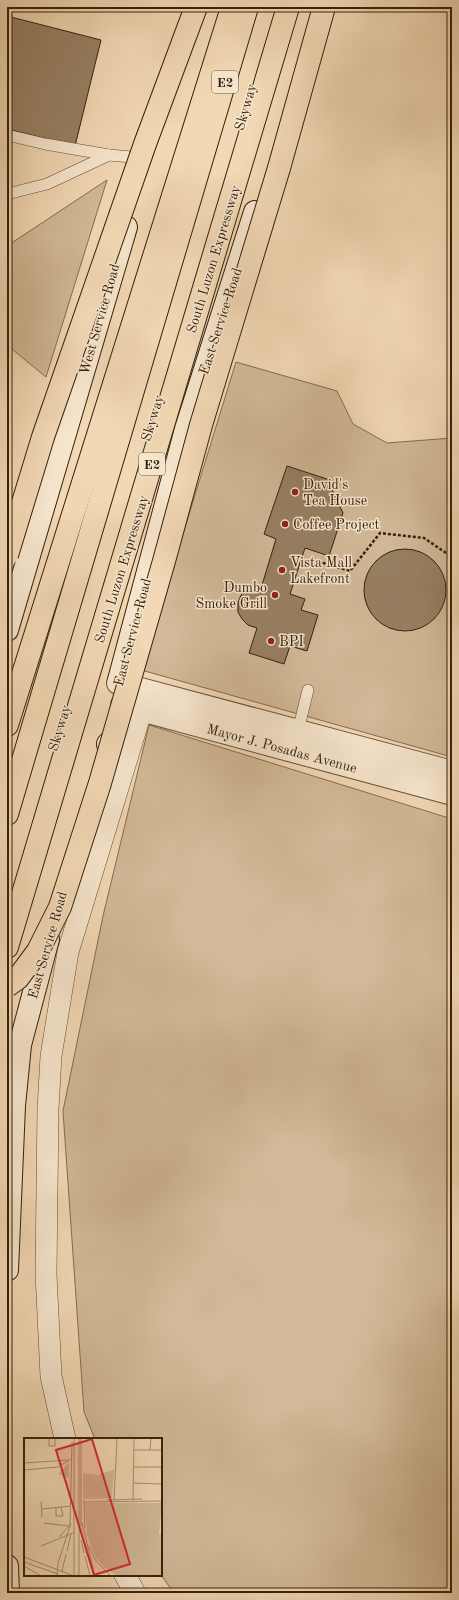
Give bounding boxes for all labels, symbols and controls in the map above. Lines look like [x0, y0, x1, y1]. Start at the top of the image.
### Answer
road number: E2 [212, 71, 238, 93]
street label: Skyway [233, 82, 259, 132]
street label: South Luzon Expressway [185, 183, 243, 335]
street label: West Service Road [77, 262, 122, 376]
street label: East Service Road [197, 266, 245, 376]
street label: Skyway [139, 393, 167, 443]
road number: E2 [139, 453, 165, 475]
place label: David's Tea House [303, 478, 367, 508]
marker: David's Tea House [290, 487, 300, 497]
street label: South Luzon Expressway [93, 493, 151, 645]
place label: Coffee Project [293, 518, 380, 532]
marker: Coffee Project [280, 519, 290, 529]
place label: Vista Mall Lakefront [290, 556, 352, 586]
marker: Vista Mall Lakefront [277, 565, 287, 575]
street label: East Service Road [112, 577, 154, 688]
place label: Dumbo Smoke Grill [195, 581, 267, 611]
marker: Dumbo Smoke Grill [270, 590, 280, 600]
place label: BPI [279, 635, 304, 649]
marker: BPI [266, 636, 276, 646]
street label: Skyway [46, 703, 74, 753]
street label: Mayor J. Posadas Avenue [205, 722, 358, 776]
street label: East Service Road [26, 890, 70, 1001]
inset map [24, 1438, 162, 1576]

